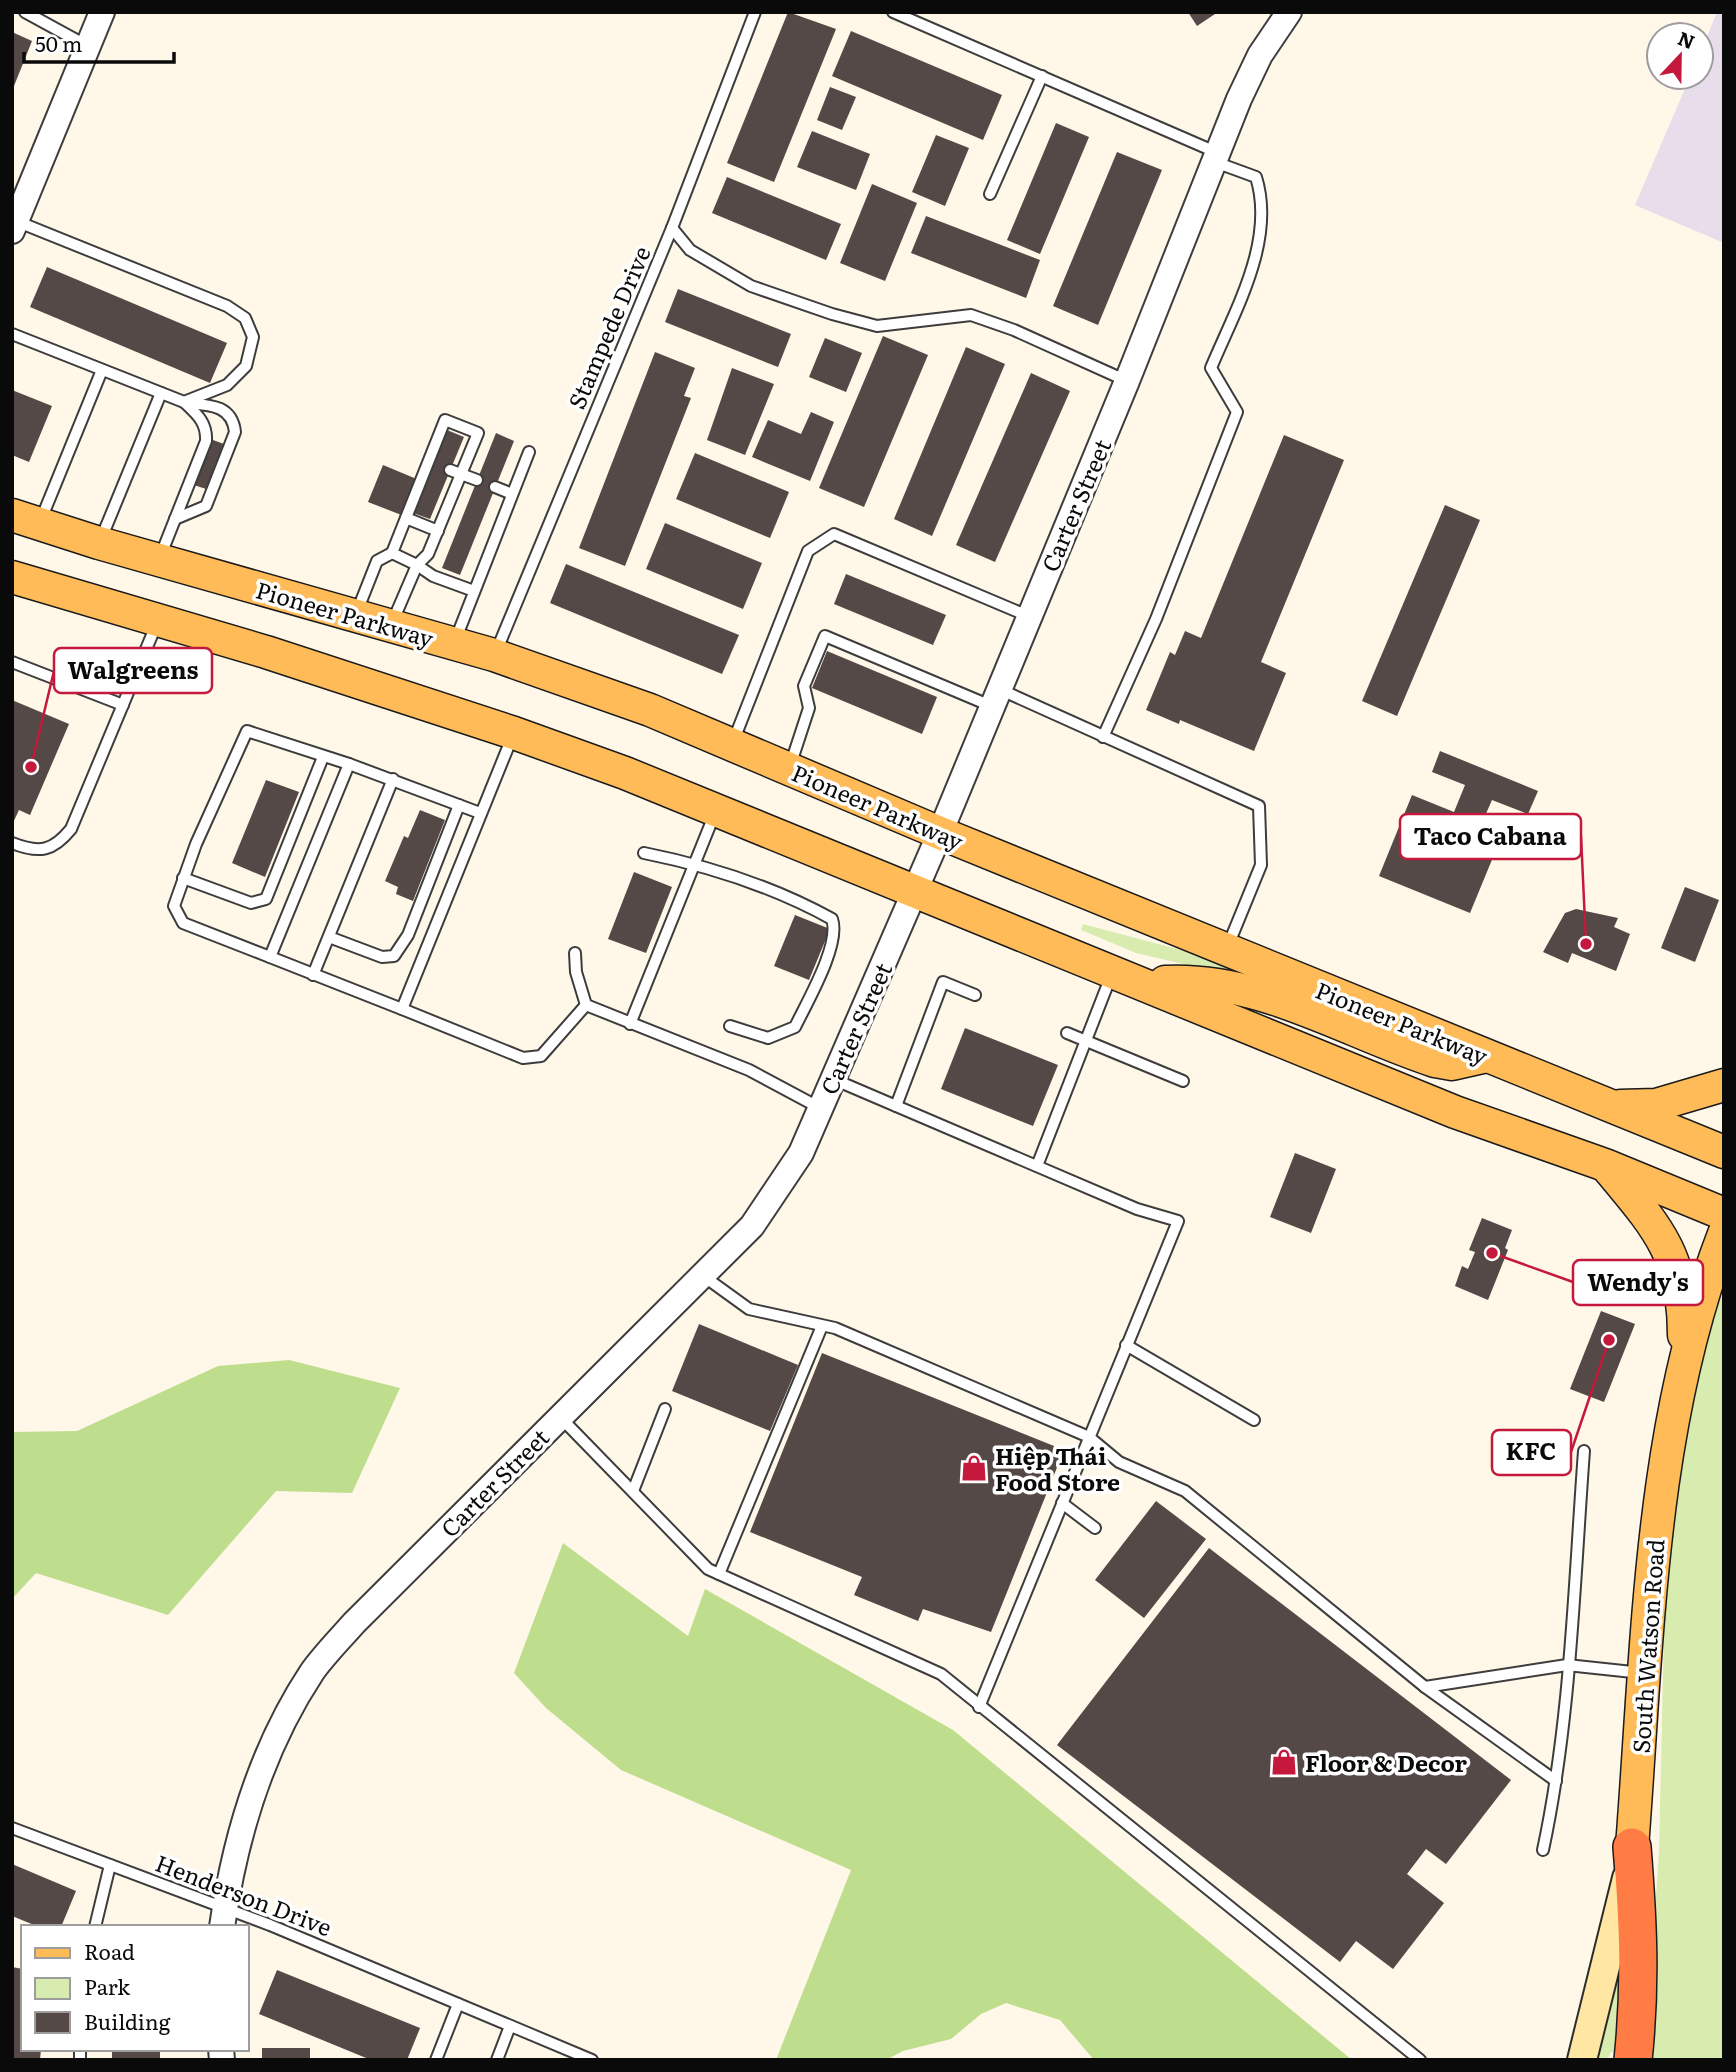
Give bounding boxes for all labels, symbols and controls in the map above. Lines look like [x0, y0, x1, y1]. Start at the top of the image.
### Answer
scale bar [24, 21, 175, 65]
north arrow [1645, 21, 1715, 91]
text: N [1674, 23, 1699, 55]
text: 50 m [35, 27, 82, 58]
street label: Stampede Drive [558, 240, 658, 414]
street label: Carter Street [1032, 433, 1118, 577]
street label: Pioneer Parkway [252, 571, 438, 655]
callout: Walgreens [54, 648, 212, 693]
text: Walgreens [68, 651, 198, 686]
street label: Pioneer Parkway [787, 755, 970, 858]
callout: Taco Cabana [1400, 814, 1581, 859]
text: Taco Cabana [1413, 817, 1567, 852]
street label: Carter Street [811, 956, 900, 1099]
street label: Pioneer Parkway [1311, 972, 1494, 1072]
callout: Wendy's [1573, 1260, 1703, 1305]
text: Wendy's [1587, 1263, 1689, 1298]
street label: Carter Street [432, 1420, 556, 1544]
callout: KFC [1492, 1430, 1571, 1475]
text: KFC [1506, 1432, 1556, 1467]
place label: Hiệp Thái Food Store [995, 1438, 1120, 1498]
shop icon: Hiệp Thái Food Store [959, 1453, 989, 1483]
street label: South Watson Road [1623, 1538, 1671, 1754]
place label: Floor & Decor [1305, 1745, 1468, 1779]
shop icon: Floor & Decor [1269, 1747, 1299, 1777]
street label: Henderson Drive [151, 1845, 337, 1943]
legend [21, 1925, 248, 2051]
text: Road [84, 1935, 135, 1966]
text: Park [84, 1970, 130, 2001]
text: Building [84, 2005, 171, 2036]

